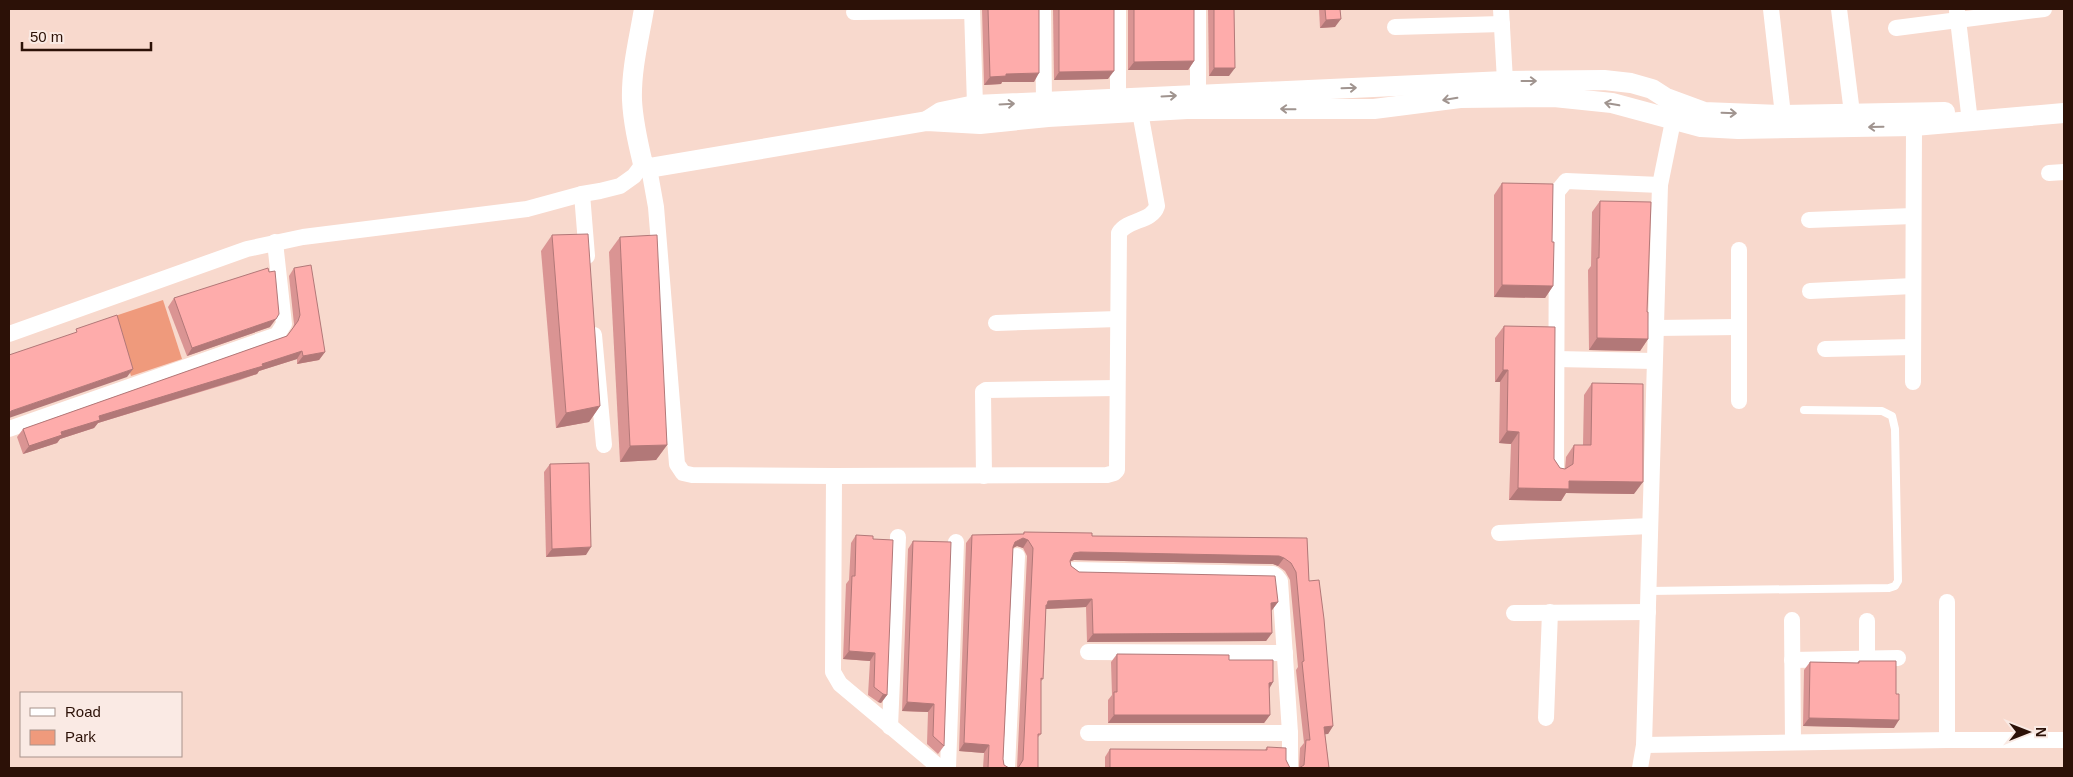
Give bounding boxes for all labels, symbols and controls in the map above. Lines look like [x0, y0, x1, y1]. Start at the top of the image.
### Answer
scale bar [22, 20, 151, 52]
text: 50 m [30, 28, 63, 45]
one-way arrow [1520, 76, 1537, 86]
one-way arrow [1341, 83, 1357, 92]
one-way arrow [1161, 91, 1177, 100]
one-way arrow [1442, 95, 1458, 105]
one-way arrow [1604, 98, 1620, 108]
one-way arrow [999, 99, 1015, 108]
one-way arrow [1280, 104, 1296, 114]
one-way arrow [1721, 108, 1737, 118]
one-way arrow [1868, 122, 1884, 132]
legend [20, 692, 182, 757]
text: Road [65, 703, 101, 720]
north arrow [2003, 707, 2053, 757]
text: N [2033, 727, 2049, 737]
text: Park [65, 728, 96, 745]

